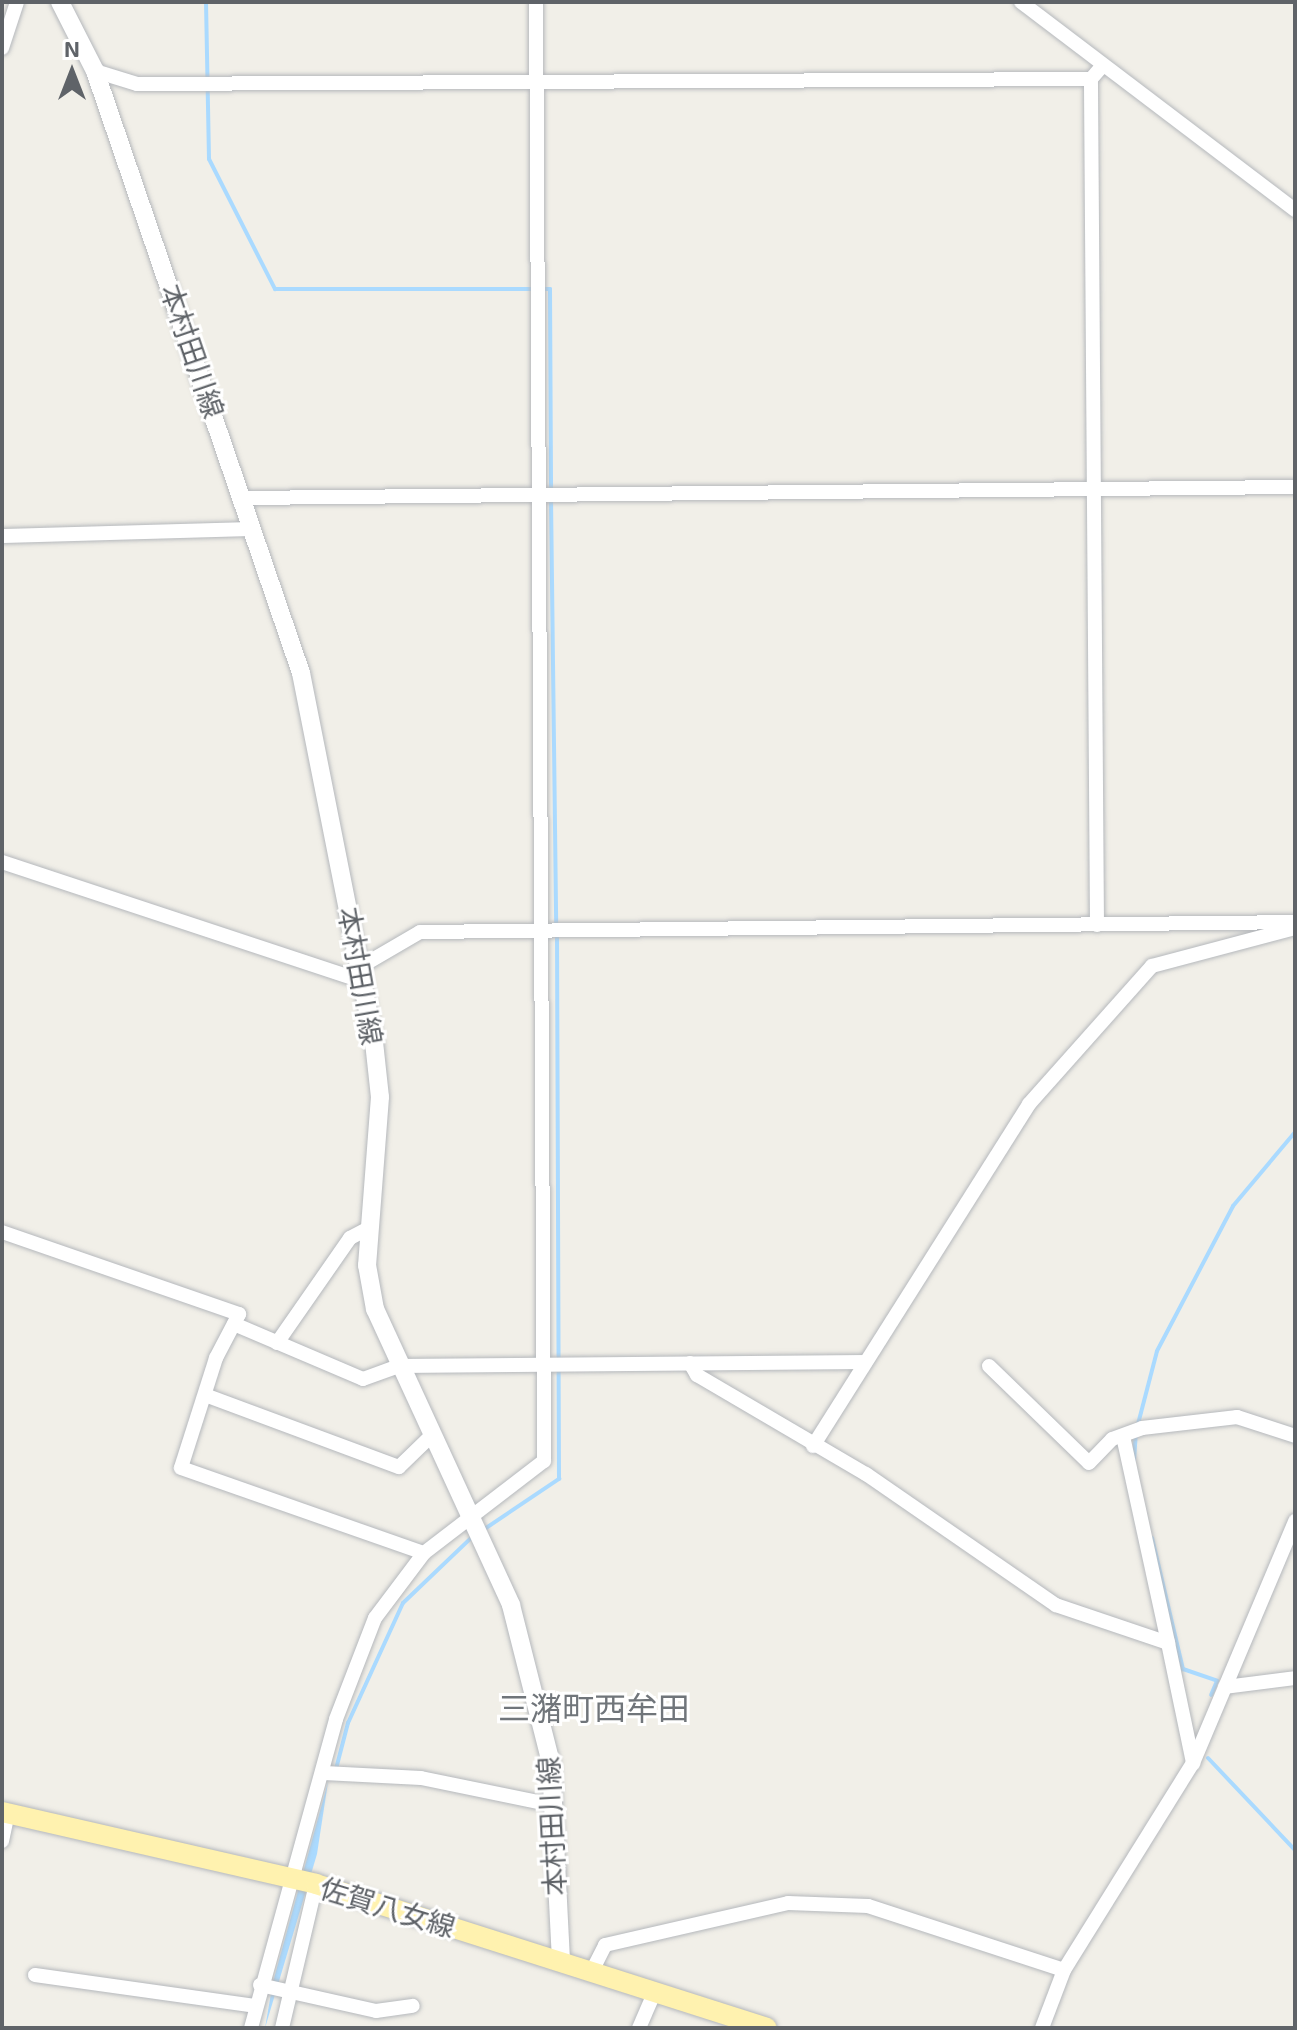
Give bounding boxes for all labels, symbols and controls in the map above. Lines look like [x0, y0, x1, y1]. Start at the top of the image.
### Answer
north arrow [32, 32, 112, 112]
text: N [64, 35, 80, 61]
street label: 本村田川線 [154, 279, 232, 423]
street label: 本村田川線 [332, 904, 390, 1048]
district label: 三潴町西牟田 [498, 1688, 690, 1726]
street label: 本村田川線 [531, 1755, 571, 1897]
street label: 佐賀八女線 [316, 1870, 460, 1944]

